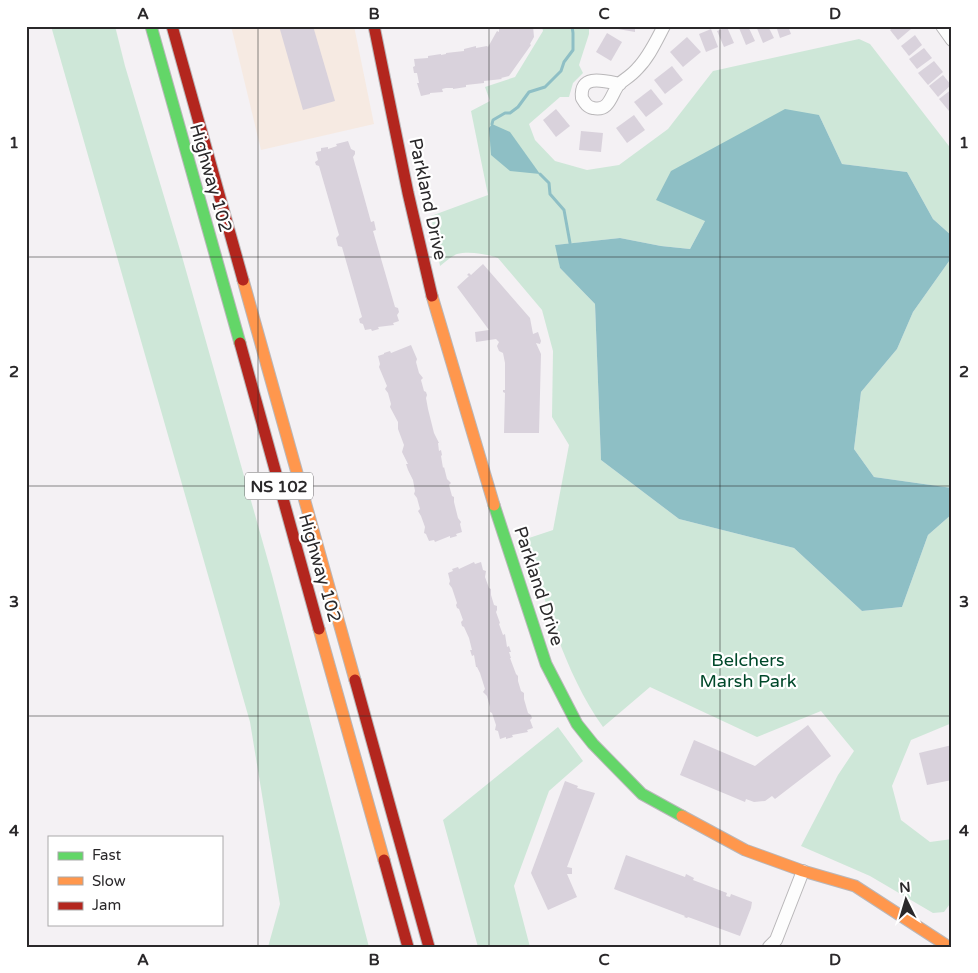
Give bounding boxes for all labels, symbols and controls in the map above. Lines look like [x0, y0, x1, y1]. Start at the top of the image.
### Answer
text: A [137, 4, 149, 24]
text: B [368, 4, 380, 24]
text: C [598, 4, 610, 24]
text: D [829, 4, 841, 24]
street label: Highway 102 [185, 121, 237, 235]
text: 1 [9, 133, 19, 153]
text: 1 [959, 133, 969, 153]
street label: Parkland Drive [404, 136, 452, 262]
text: 2 [9, 362, 19, 382]
text: 2 [959, 362, 969, 382]
road number: NS 102 [245, 472, 313, 500]
street label: Highway 102 [294, 511, 346, 625]
street label: Parkland Drive [509, 523, 569, 649]
text: 3 [9, 592, 19, 612]
text: 3 [959, 592, 969, 612]
park label: Belchers Marsh Park [699, 649, 797, 692]
text: 4 [9, 821, 19, 841]
text: 4 [959, 821, 969, 841]
legend [48, 836, 222, 926]
text: Fast [92, 846, 122, 864]
text: Slow [92, 872, 126, 890]
north arrow [880, 876, 930, 926]
text: N [899, 879, 911, 897]
text: Jam [92, 896, 121, 914]
text: A [137, 950, 149, 970]
text: B [368, 950, 380, 970]
text: C [598, 950, 610, 970]
text: D [829, 950, 841, 970]

